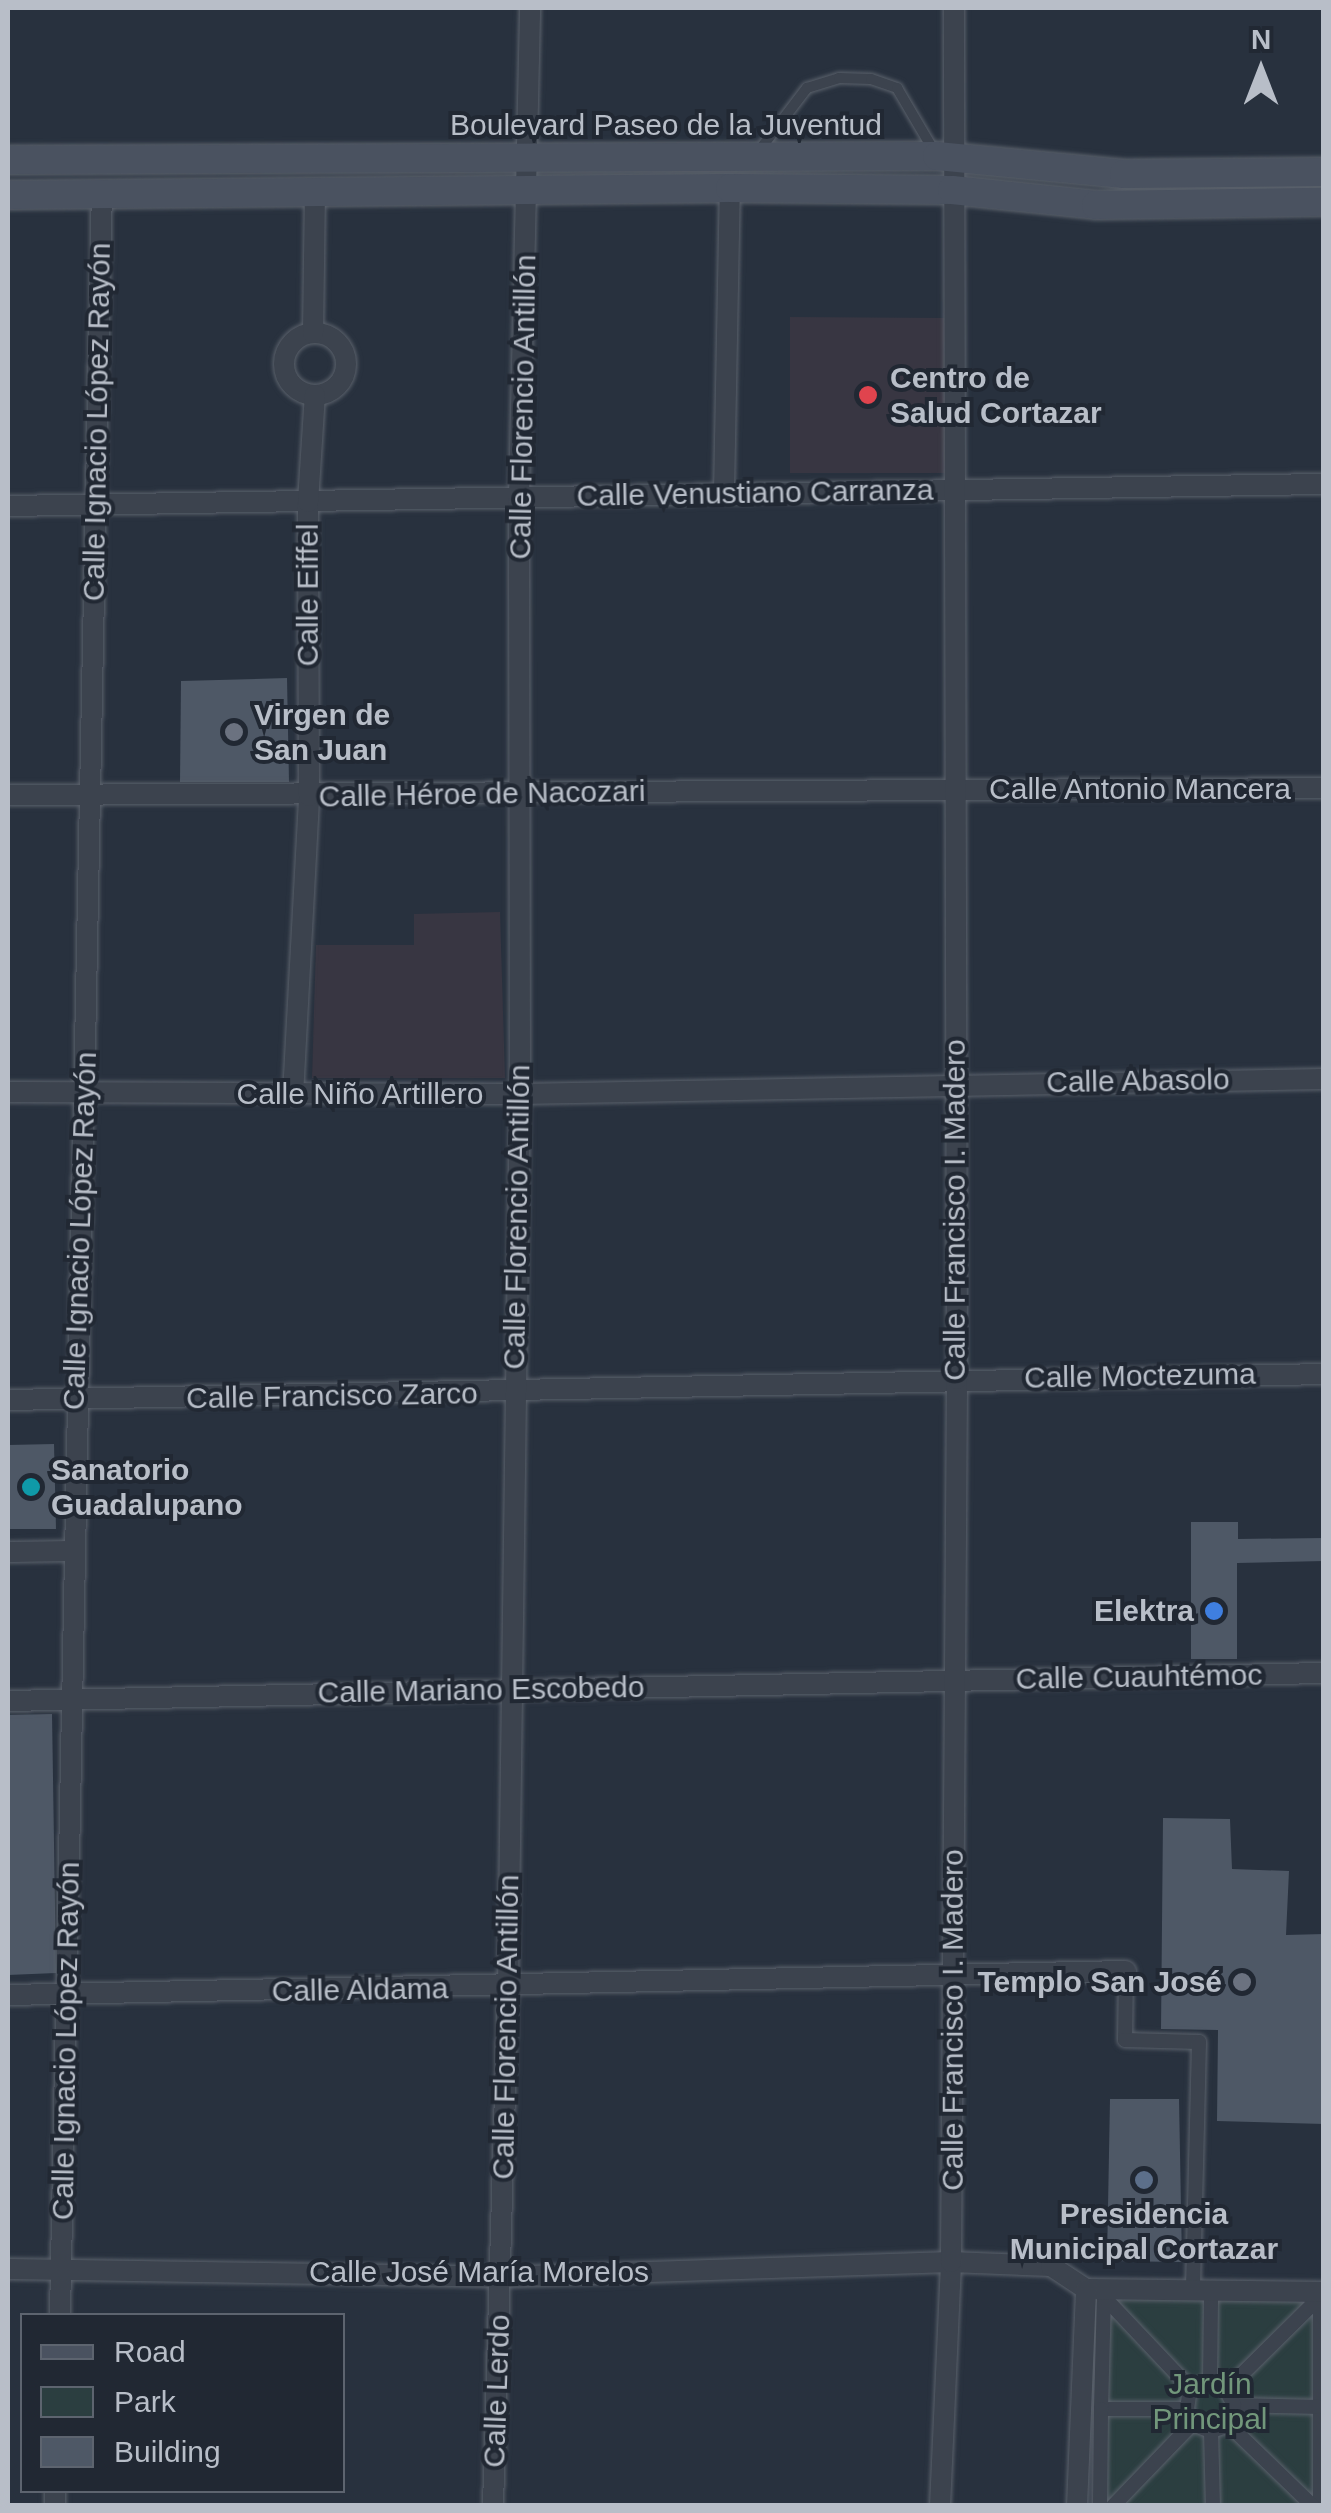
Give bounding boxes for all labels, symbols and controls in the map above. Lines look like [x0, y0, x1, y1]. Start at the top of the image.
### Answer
north arrow [1211, 20, 1311, 120]
text: N [1251, 24, 1271, 55]
street label: Boulevard Paseo de la Juventud [450, 107, 882, 143]
street label: Calle Ignacio López Rayón [76, 242, 118, 602]
street label: Calle Florencio Antillón [502, 253, 544, 561]
place label: Centro de Salud Cortazar [890, 360, 1102, 430]
marker: Centro de Salud Cortazar [855, 382, 881, 408]
street label: Calle Venustiano Carranza [576, 472, 934, 514]
street label: Calle Eiffel [290, 524, 326, 666]
place label: Virgen de San Juan [254, 697, 390, 768]
marker: Virgen de San Juan [223, 721, 245, 743]
street label: Calle Antonio Mancera [988, 771, 1292, 807]
street label: Calle Héroe de Nacozari [318, 773, 646, 815]
street label: Calle Francisco I. Madero [937, 1039, 973, 1381]
street label: Calle Ignacio López Rayón [56, 1051, 104, 1411]
street label: Calle Abasolo [1045, 1061, 1231, 1101]
street label: Calle Florencio Antillón [496, 1063, 538, 1371]
street label: Calle Niño Artillero [236, 1076, 484, 1112]
street label: Calle Moctezuma [1024, 1356, 1256, 1396]
street label: Calle Francisco Zarco [186, 1375, 478, 1417]
place label: Sanatorio Guadalupano [51, 1452, 243, 1522]
marker: Sanatorio Guadalupano [20, 1476, 42, 1498]
place label: Elektra [1094, 1593, 1194, 1629]
marker: Elektra [1203, 1600, 1225, 1622]
street label: Calle Cuauhtémoc [1015, 1657, 1263, 1697]
street label: Calle Mariano Escobedo [317, 1669, 645, 1711]
street label: Calle Francisco I. Madero [935, 1849, 971, 2191]
street label: Calle Ignacio López Rayón [45, 1861, 87, 2221]
street label: Calle Florencio Antillón [485, 1873, 527, 2181]
place label: Templo San José [977, 1964, 1222, 2000]
street label: Calle Aldama [270, 1970, 450, 2010]
marker: Templo San José [1231, 1971, 1253, 1993]
marker: Presidencia Municipal Cortazar [1133, 2169, 1155, 2191]
place label: Presidencia Municipal Cortazar [1010, 2196, 1278, 2266]
street label: Calle José María Morelos [309, 2254, 649, 2290]
legend [20, 2313, 345, 2493]
street label: Calle Lerdo [476, 2314, 518, 2468]
text: Road [114, 2335, 186, 2368]
park label: Jardín Principal [1152, 2366, 1268, 2436]
text: Park [114, 2385, 176, 2418]
text: Building [114, 2435, 221, 2468]

